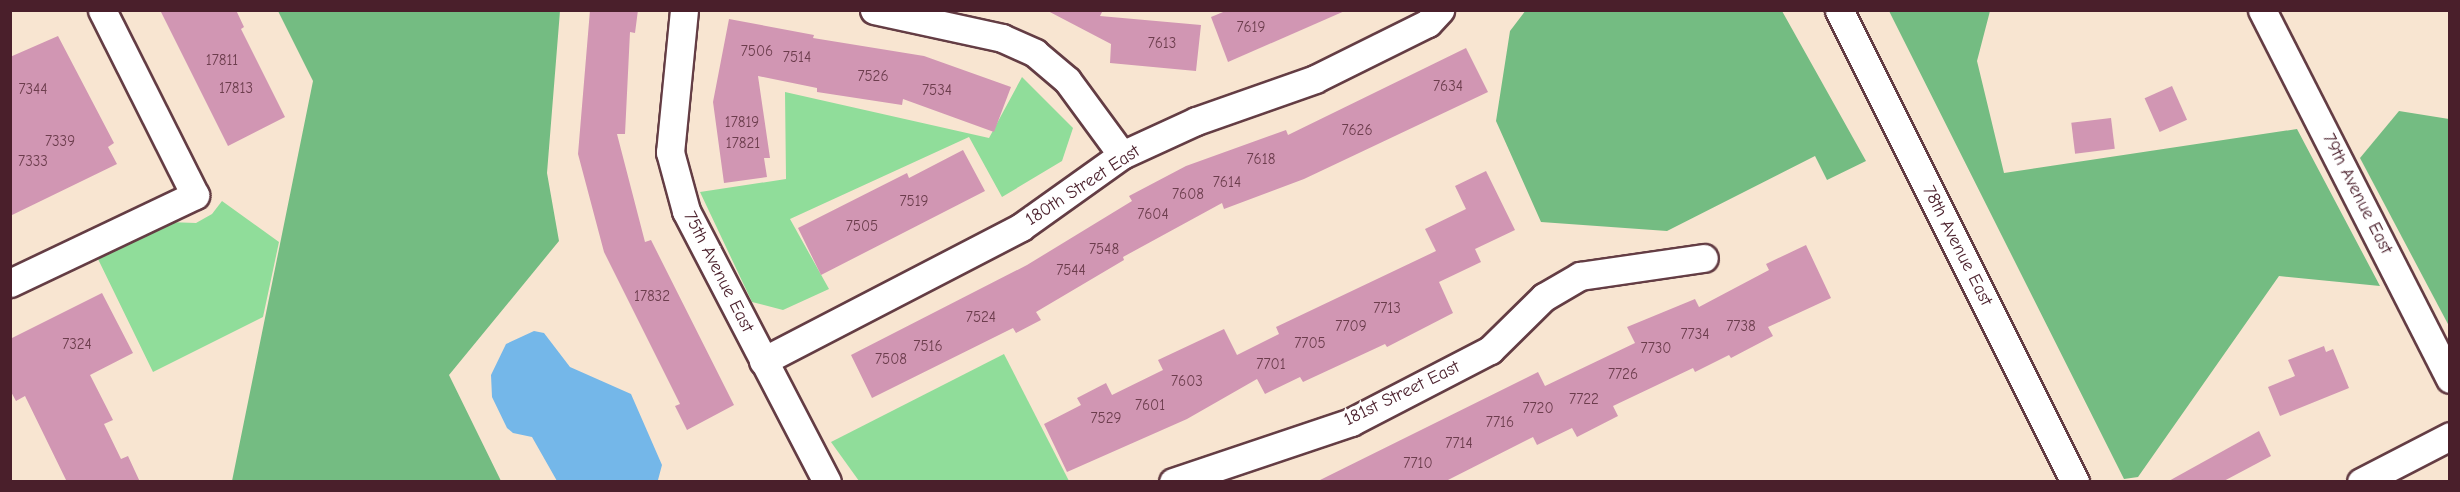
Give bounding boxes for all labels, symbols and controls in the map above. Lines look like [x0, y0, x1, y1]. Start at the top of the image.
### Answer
house number: 7619 [1236, 19, 1266, 37]
house number: 7613 [1148, 35, 1176, 53]
house number: 7506 [741, 43, 773, 61]
house number: 7514 [783, 49, 811, 67]
house number: 17811 [206, 52, 238, 70]
house number: 7526 [857, 68, 889, 86]
house number: 7634 [1433, 78, 1463, 96]
house number: 17813 [219, 80, 253, 98]
house number: 7344 [18, 81, 48, 99]
house number: 7534 [922, 82, 952, 100]
house number: 17819 [725, 114, 759, 132]
house number: 7626 [1341, 122, 1373, 140]
street label: 79th Avenue East [2317, 130, 2397, 258]
house number: 7339 [45, 133, 75, 151]
house number: 17821 [726, 135, 760, 153]
street label: 180th Street East [1022, 141, 1144, 231]
house number: 7618 [1247, 151, 1275, 169]
house number: 7333 [18, 153, 48, 171]
house number: 7614 [1213, 174, 1241, 192]
street label: 78th Avenue East [1917, 182, 1997, 310]
house number: 7608 [1172, 186, 1204, 204]
house number: 7519 [899, 193, 929, 211]
house number: 7604 [1137, 206, 1169, 224]
street label: 75th Avenue East [678, 208, 758, 336]
house number: 7505 [846, 218, 878, 236]
house number: 7548 [1089, 241, 1119, 259]
house number: 7544 [1056, 262, 1086, 280]
house number: 17832 [634, 288, 670, 306]
house number: 7713 [1373, 300, 1401, 318]
house number: 7524 [966, 309, 996, 327]
house number: 7709 [1335, 318, 1367, 336]
house number: 7738 [1726, 318, 1756, 336]
house number: 7734 [1680, 326, 1710, 344]
house number: 7705 [1294, 335, 1326, 353]
house number: 7324 [62, 336, 92, 354]
house number: 7516 [913, 338, 943, 356]
house number: 7730 [1641, 340, 1671, 358]
house number: 7508 [875, 351, 907, 369]
house number: 7701 [1256, 356, 1286, 374]
street label: 181st Street East [1341, 357, 1463, 431]
house number: 7726 [1608, 366, 1638, 384]
house number: 7603 [1171, 373, 1203, 391]
house number: 7722 [1569, 391, 1599, 409]
house number: 7601 [1135, 397, 1165, 415]
house number: 7720 [1522, 400, 1554, 418]
house number: 7529 [1090, 410, 1122, 428]
house number: 7716 [1486, 414, 1514, 432]
house number: 7714 [1445, 435, 1473, 453]
house number: 7710 [1403, 455, 1433, 473]

